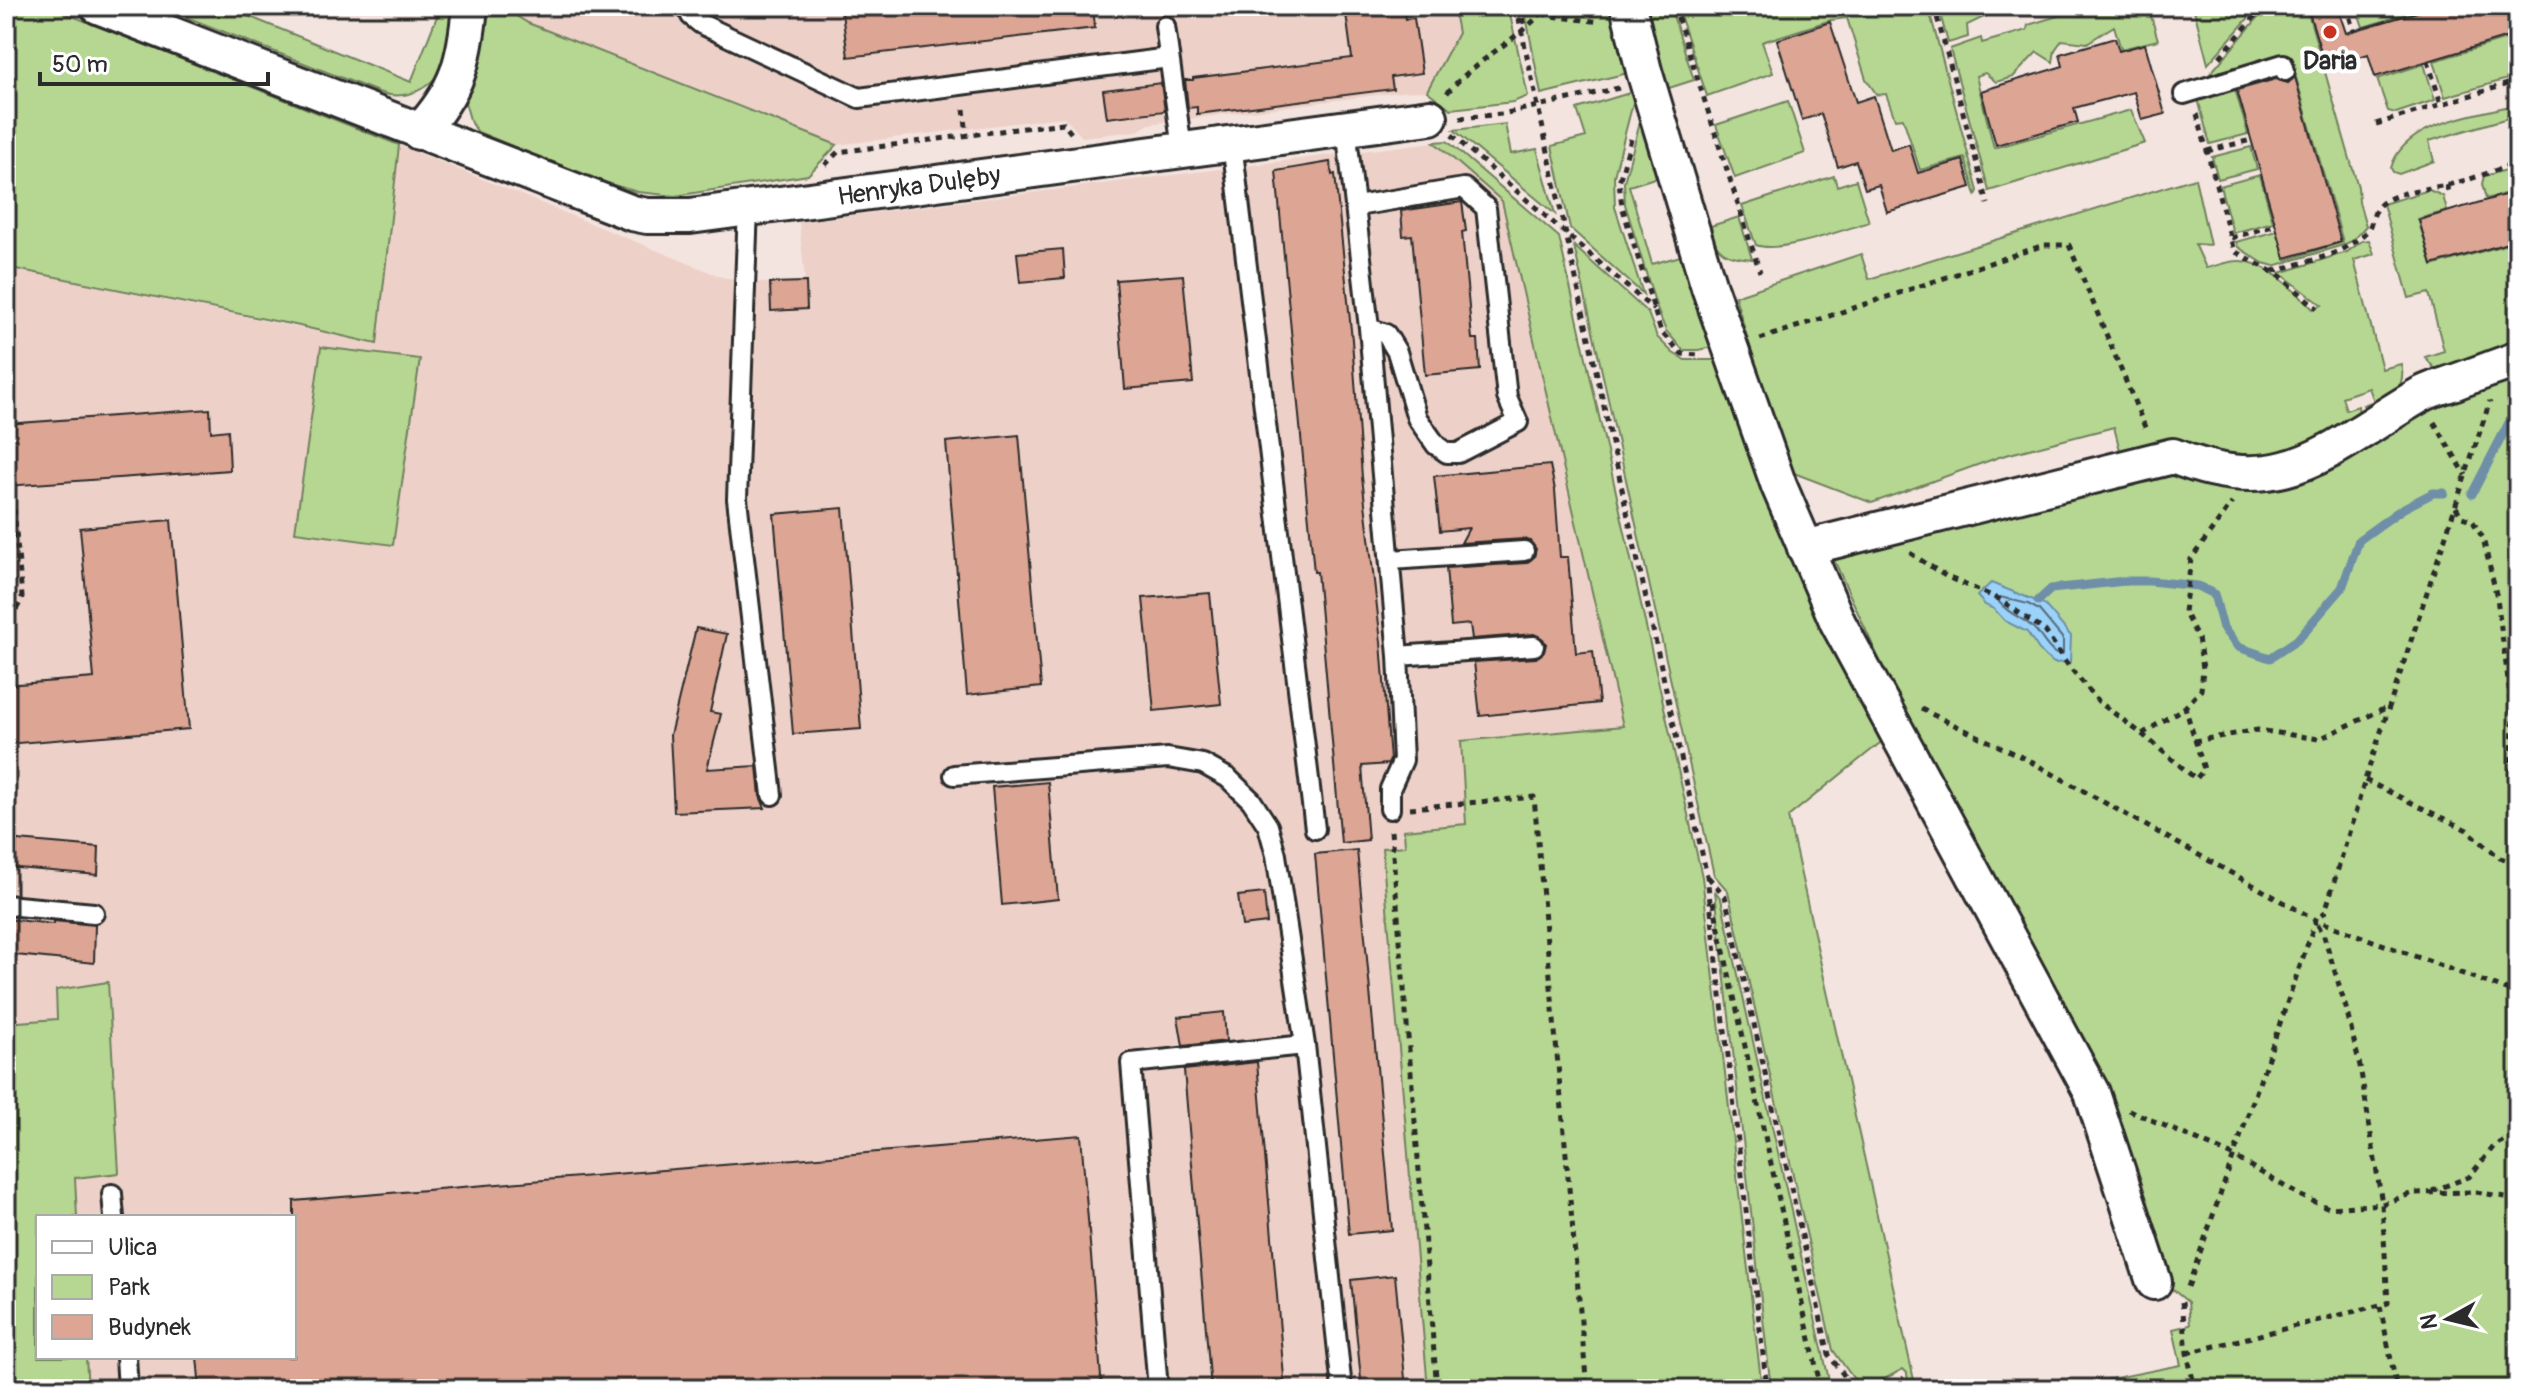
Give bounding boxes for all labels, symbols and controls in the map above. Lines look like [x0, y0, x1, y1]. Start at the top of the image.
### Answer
marker: Daria [2321, 23, 2339, 41]
scale bar [40, 36, 268, 86]
place label: Daria [2303, 45, 2357, 77]
text: 50 m [52, 50, 108, 79]
street label: Henryka Dulęby [836, 160, 1003, 213]
legend [36, 1215, 296, 1359]
text: Ulica [108, 1233, 157, 1262]
text: Park [108, 1273, 150, 1302]
north arrow [2408, 1279, 2488, 1359]
text: N [2414, 1312, 2444, 1331]
text: Budynek [108, 1313, 191, 1342]

